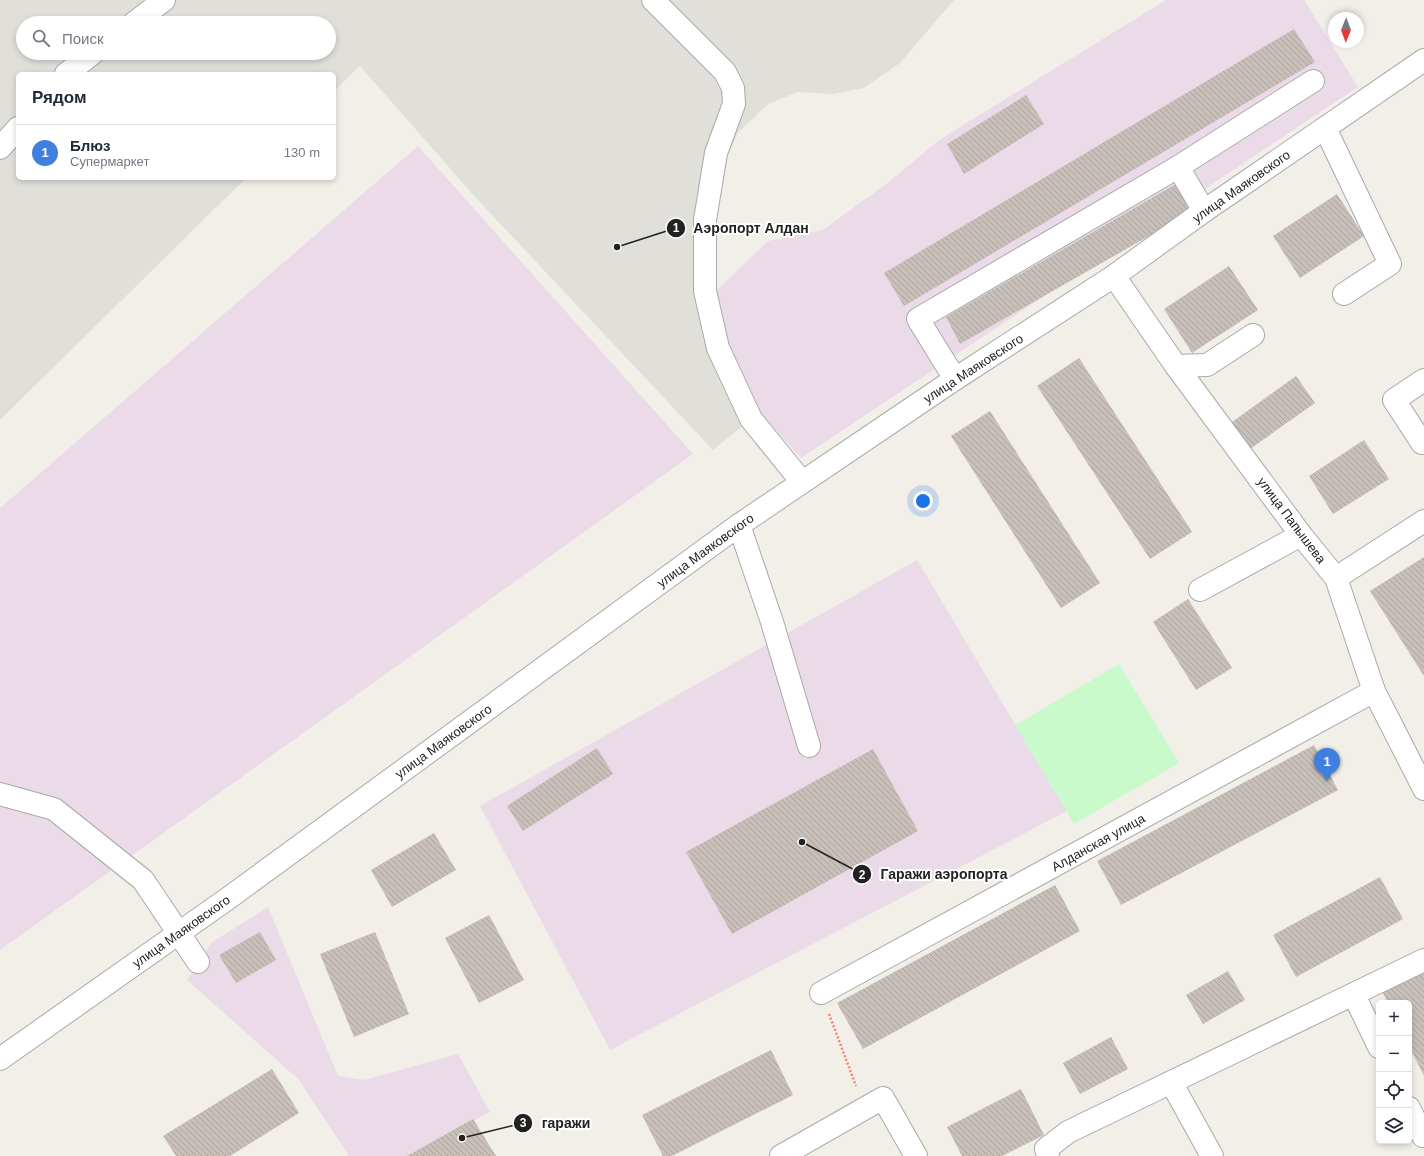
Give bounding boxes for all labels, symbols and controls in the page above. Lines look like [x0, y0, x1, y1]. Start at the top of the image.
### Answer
north arrow [1328, 12, 1364, 48]
search box [16, 16, 336, 60]
icon: search [30, 27, 52, 49]
text: Поиск [62, 30, 104, 47]
text: Рядом [32, 88, 87, 107]
text: Блюз [70, 137, 111, 154]
text: 1 [41, 145, 49, 160]
text: 130 m [284, 145, 320, 160]
street label: улица Маяковского [1190, 147, 1293, 226]
text: Супермаркет [70, 154, 149, 169]
callout: Аэропорт Алдан [666, 215, 817, 241]
text: Аэропорт Алдан [693, 220, 809, 236]
text: 1 [673, 221, 680, 235]
street label: улица Маяковского [921, 331, 1026, 406]
street label: улица Папышева [1254, 474, 1329, 567]
your location [913, 491, 933, 511]
street label: улица Маяковского [654, 510, 756, 590]
street label: улица Маяковского [392, 701, 494, 781]
pin: 1 [1314, 748, 1340, 781]
street label: Алданская улица [1049, 810, 1148, 874]
callout: Гаражи аэропорта [852, 861, 1015, 887]
text: Гаражи аэропорта [881, 866, 1008, 882]
text: 2 [859, 868, 866, 882]
street label: улица Маяковского [130, 892, 233, 971]
map controls [1376, 1000, 1412, 1144]
button: + [1376, 1000, 1412, 1036]
button: − [1376, 1036, 1412, 1072]
button: locate [1376, 1072, 1412, 1108]
button: layers [1376, 1108, 1412, 1144]
callout: гаражи [513, 1110, 598, 1136]
text: гаражи [542, 1115, 590, 1131]
text: 3 [520, 1116, 527, 1130]

